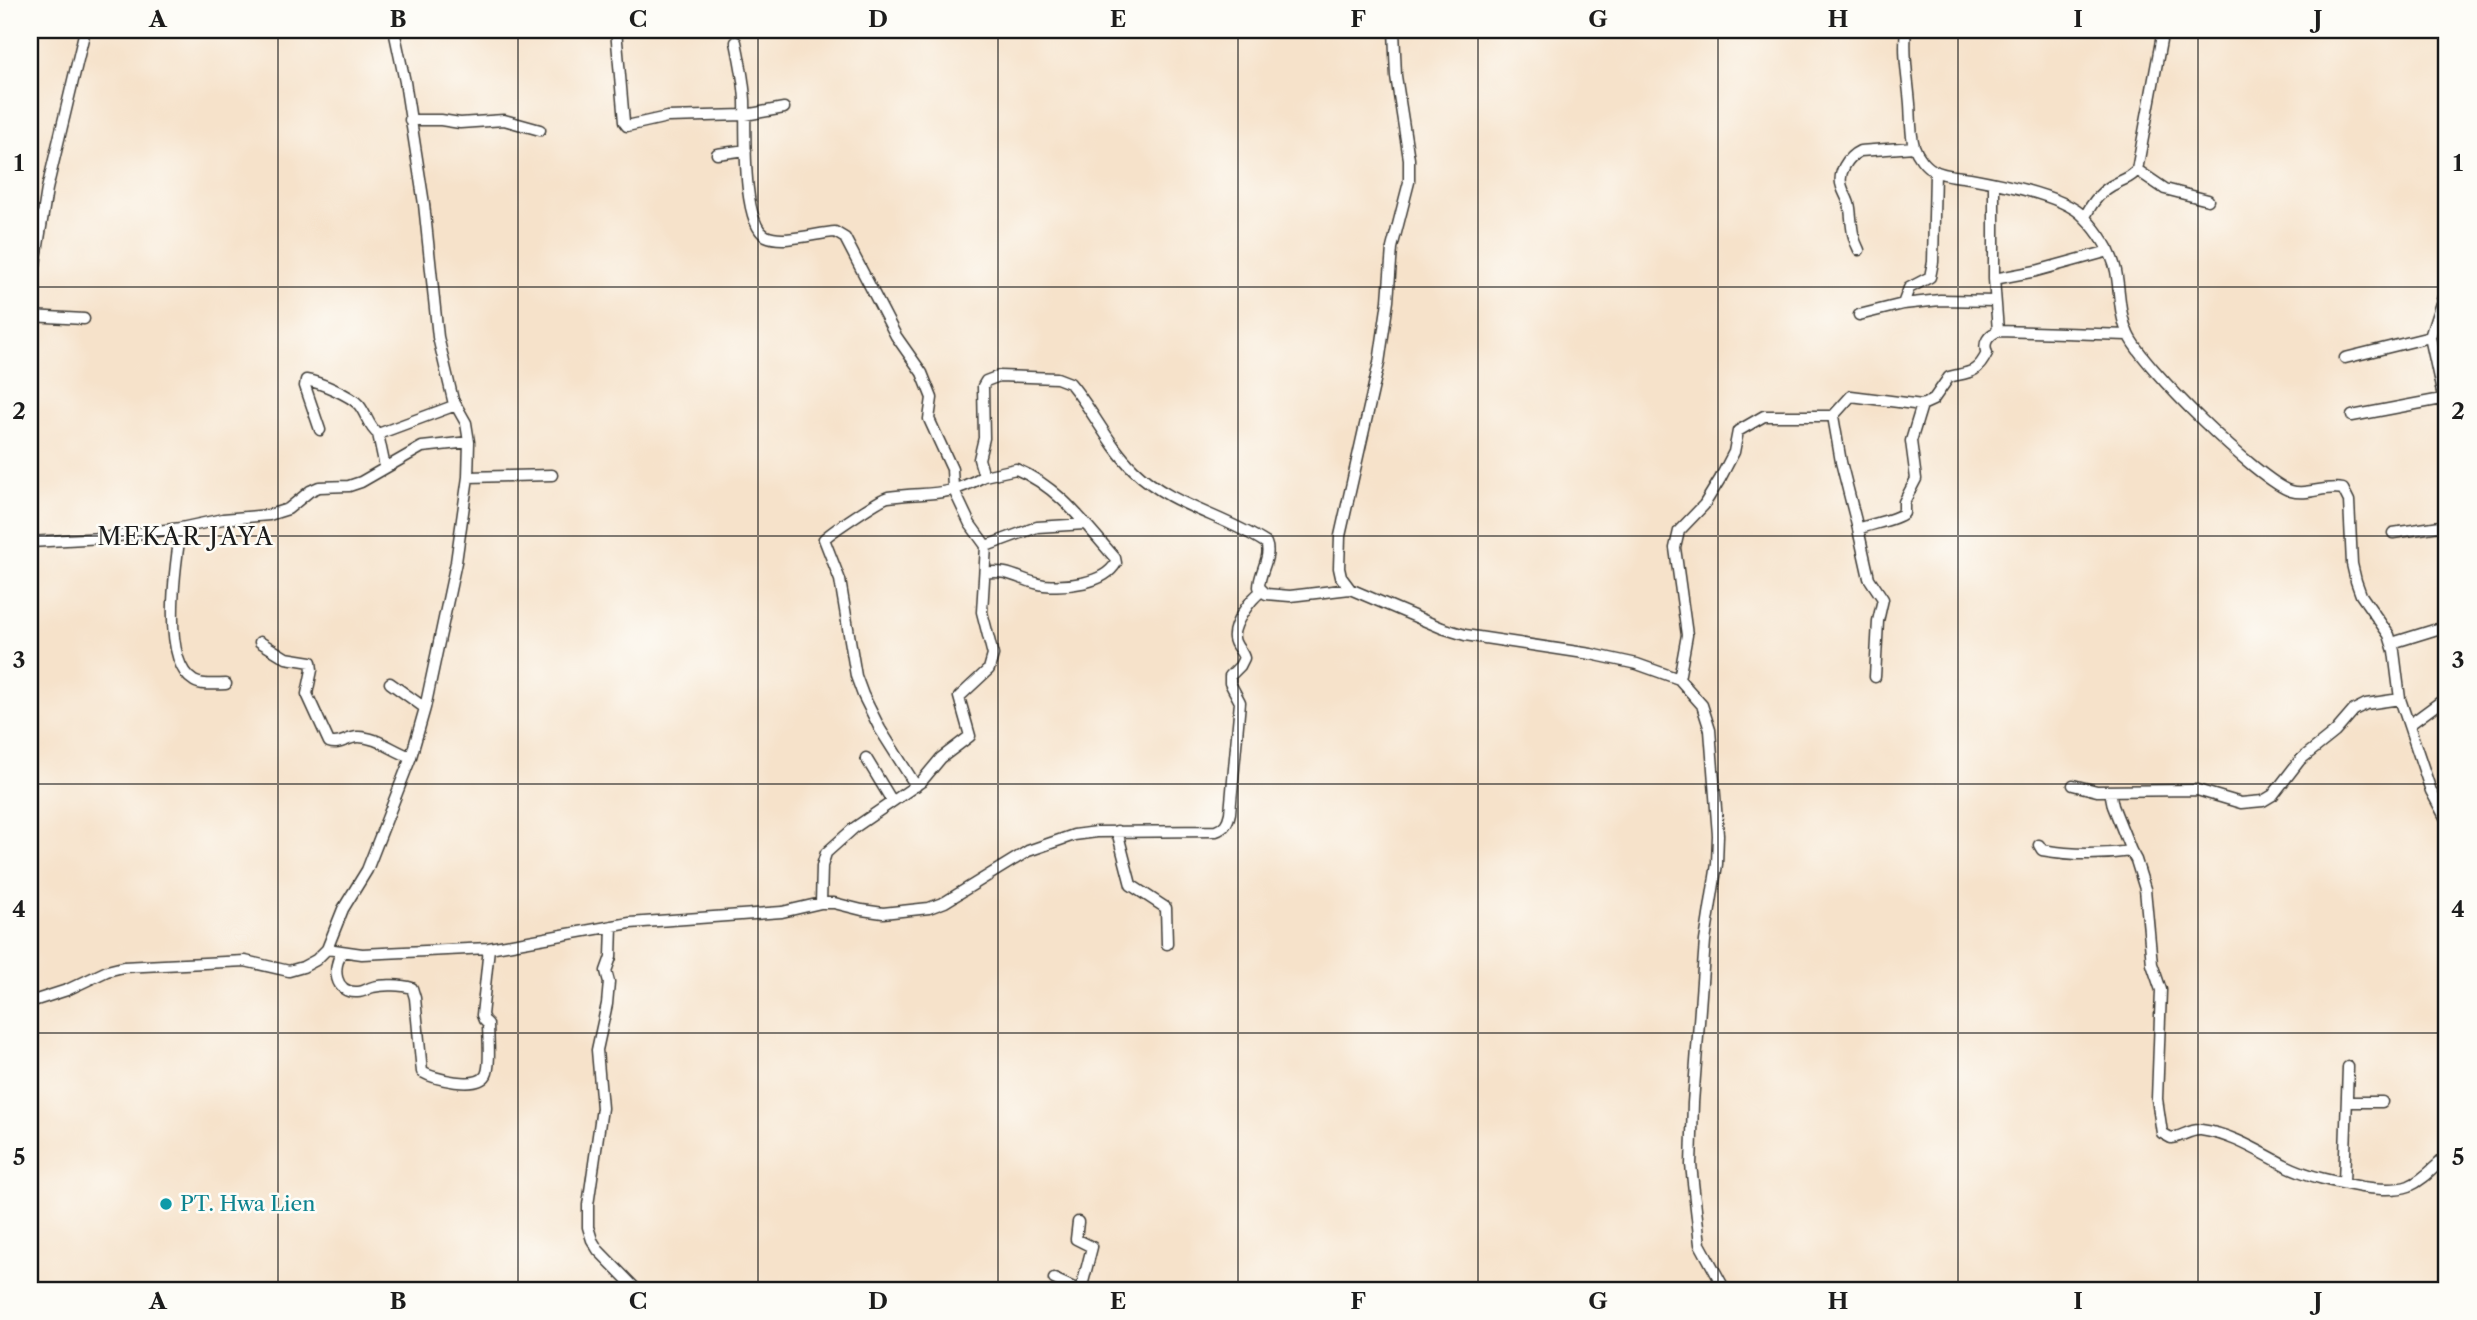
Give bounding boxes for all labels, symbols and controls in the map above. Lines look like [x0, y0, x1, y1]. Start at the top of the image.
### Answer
text: A [148, 5, 168, 33]
text: B [389, 5, 407, 33]
text: C [629, 5, 647, 33]
text: D [868, 5, 888, 33]
text: E [1110, 5, 1126, 33]
text: F [1350, 5, 1366, 33]
text: G [1588, 5, 1608, 33]
text: H [1828, 5, 1849, 33]
text: I [2073, 5, 2083, 33]
text: J [2309, 5, 2323, 33]
text: 1 [14, 149, 25, 177]
text: 1 [2453, 149, 2464, 177]
text: 2 [12, 397, 26, 425]
text: 2 [2451, 397, 2465, 425]
district label: MEKAR JAYA [97, 522, 275, 551]
text: 3 [13, 646, 26, 674]
text: 3 [2452, 646, 2465, 674]
text: 4 [12, 895, 26, 923]
text: 4 [2451, 895, 2465, 923]
text: 5 [13, 1143, 25, 1171]
text: 5 [2452, 1143, 2464, 1171]
place label: PT. Hwa Lien [180, 1191, 315, 1216]
marker: PT. Hwa Lien [158, 1196, 174, 1212]
text: A [148, 1287, 168, 1315]
text: B [389, 1287, 407, 1315]
text: C [629, 1287, 647, 1315]
text: D [868, 1287, 888, 1315]
text: E [1110, 1287, 1126, 1315]
text: F [1350, 1287, 1366, 1315]
text: G [1588, 1287, 1608, 1315]
text: H [1828, 1287, 1849, 1315]
text: I [2073, 1287, 2083, 1315]
text: J [2309, 1287, 2323, 1315]

